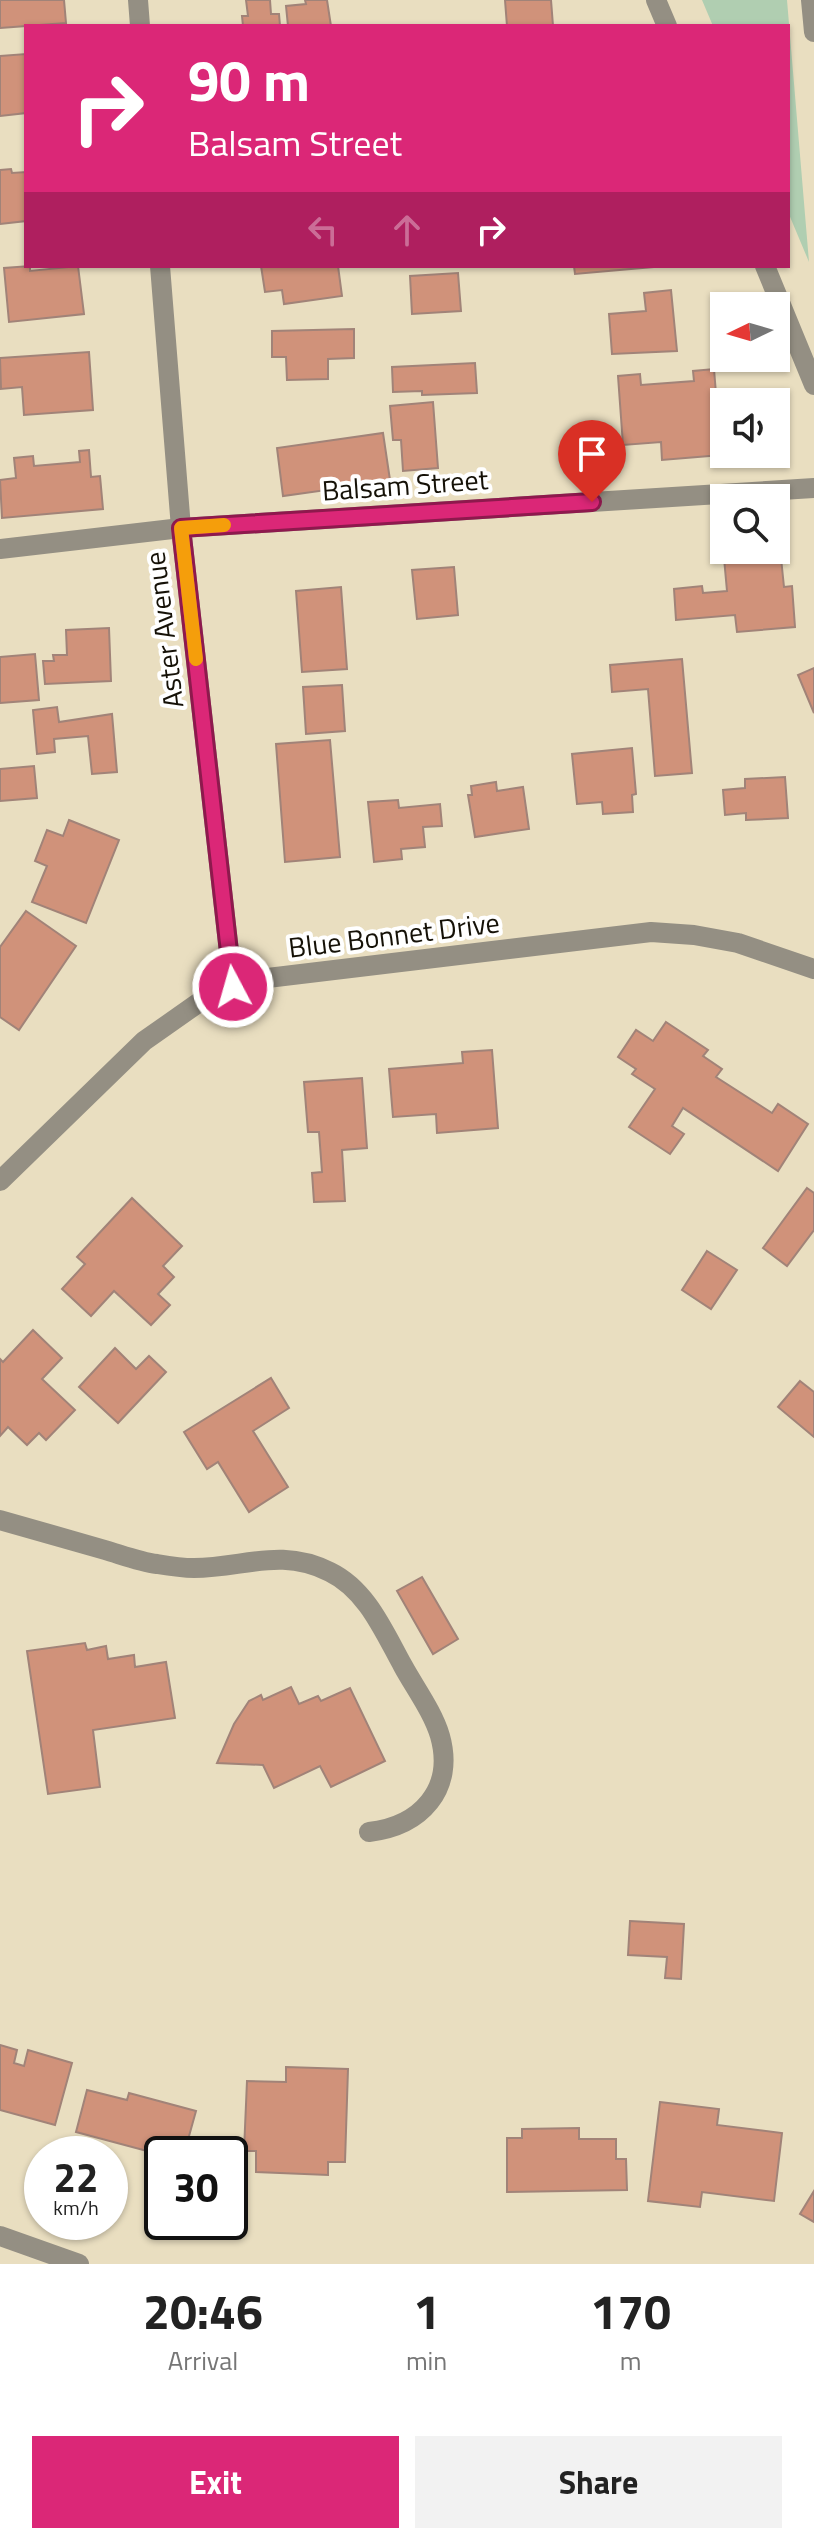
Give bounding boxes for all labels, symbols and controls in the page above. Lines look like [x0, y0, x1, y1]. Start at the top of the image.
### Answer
text: 90 m [188, 38, 310, 123]
icon: right [56, 56, 160, 160]
text: Balsam Street [188, 115, 402, 170]
icon: left [301, 208, 345, 252]
icon: ahead [385, 208, 429, 252]
icon: right [469, 208, 513, 252]
north arrow [710, 292, 790, 372]
map controls [710, 292, 790, 564]
button: sound [710, 388, 790, 468]
pin [558, 420, 626, 502]
icon: arrive [570, 432, 614, 476]
street label: Balsam Street [320, 457, 490, 512]
button: search [710, 484, 790, 564]
street label: Aster Avenue [133, 549, 194, 711]
street label: Blue Bonnet Drive [286, 900, 502, 969]
position arrow [191, 945, 275, 1029]
speed limit sign: 30 [144, 2136, 248, 2240]
text: 22 [54, 2147, 98, 2208]
text: km/h [53, 2192, 99, 2223]
text: 20:46 [143, 2275, 263, 2348]
text: 1 [413, 2275, 440, 2348]
text: 170 [590, 2275, 671, 2348]
text: Arrival [168, 2341, 238, 2380]
text: min [406, 2341, 447, 2380]
text: m [620, 2341, 642, 2380]
button: Exit [32, 2436, 399, 2528]
button: Share [415, 2436, 782, 2528]

